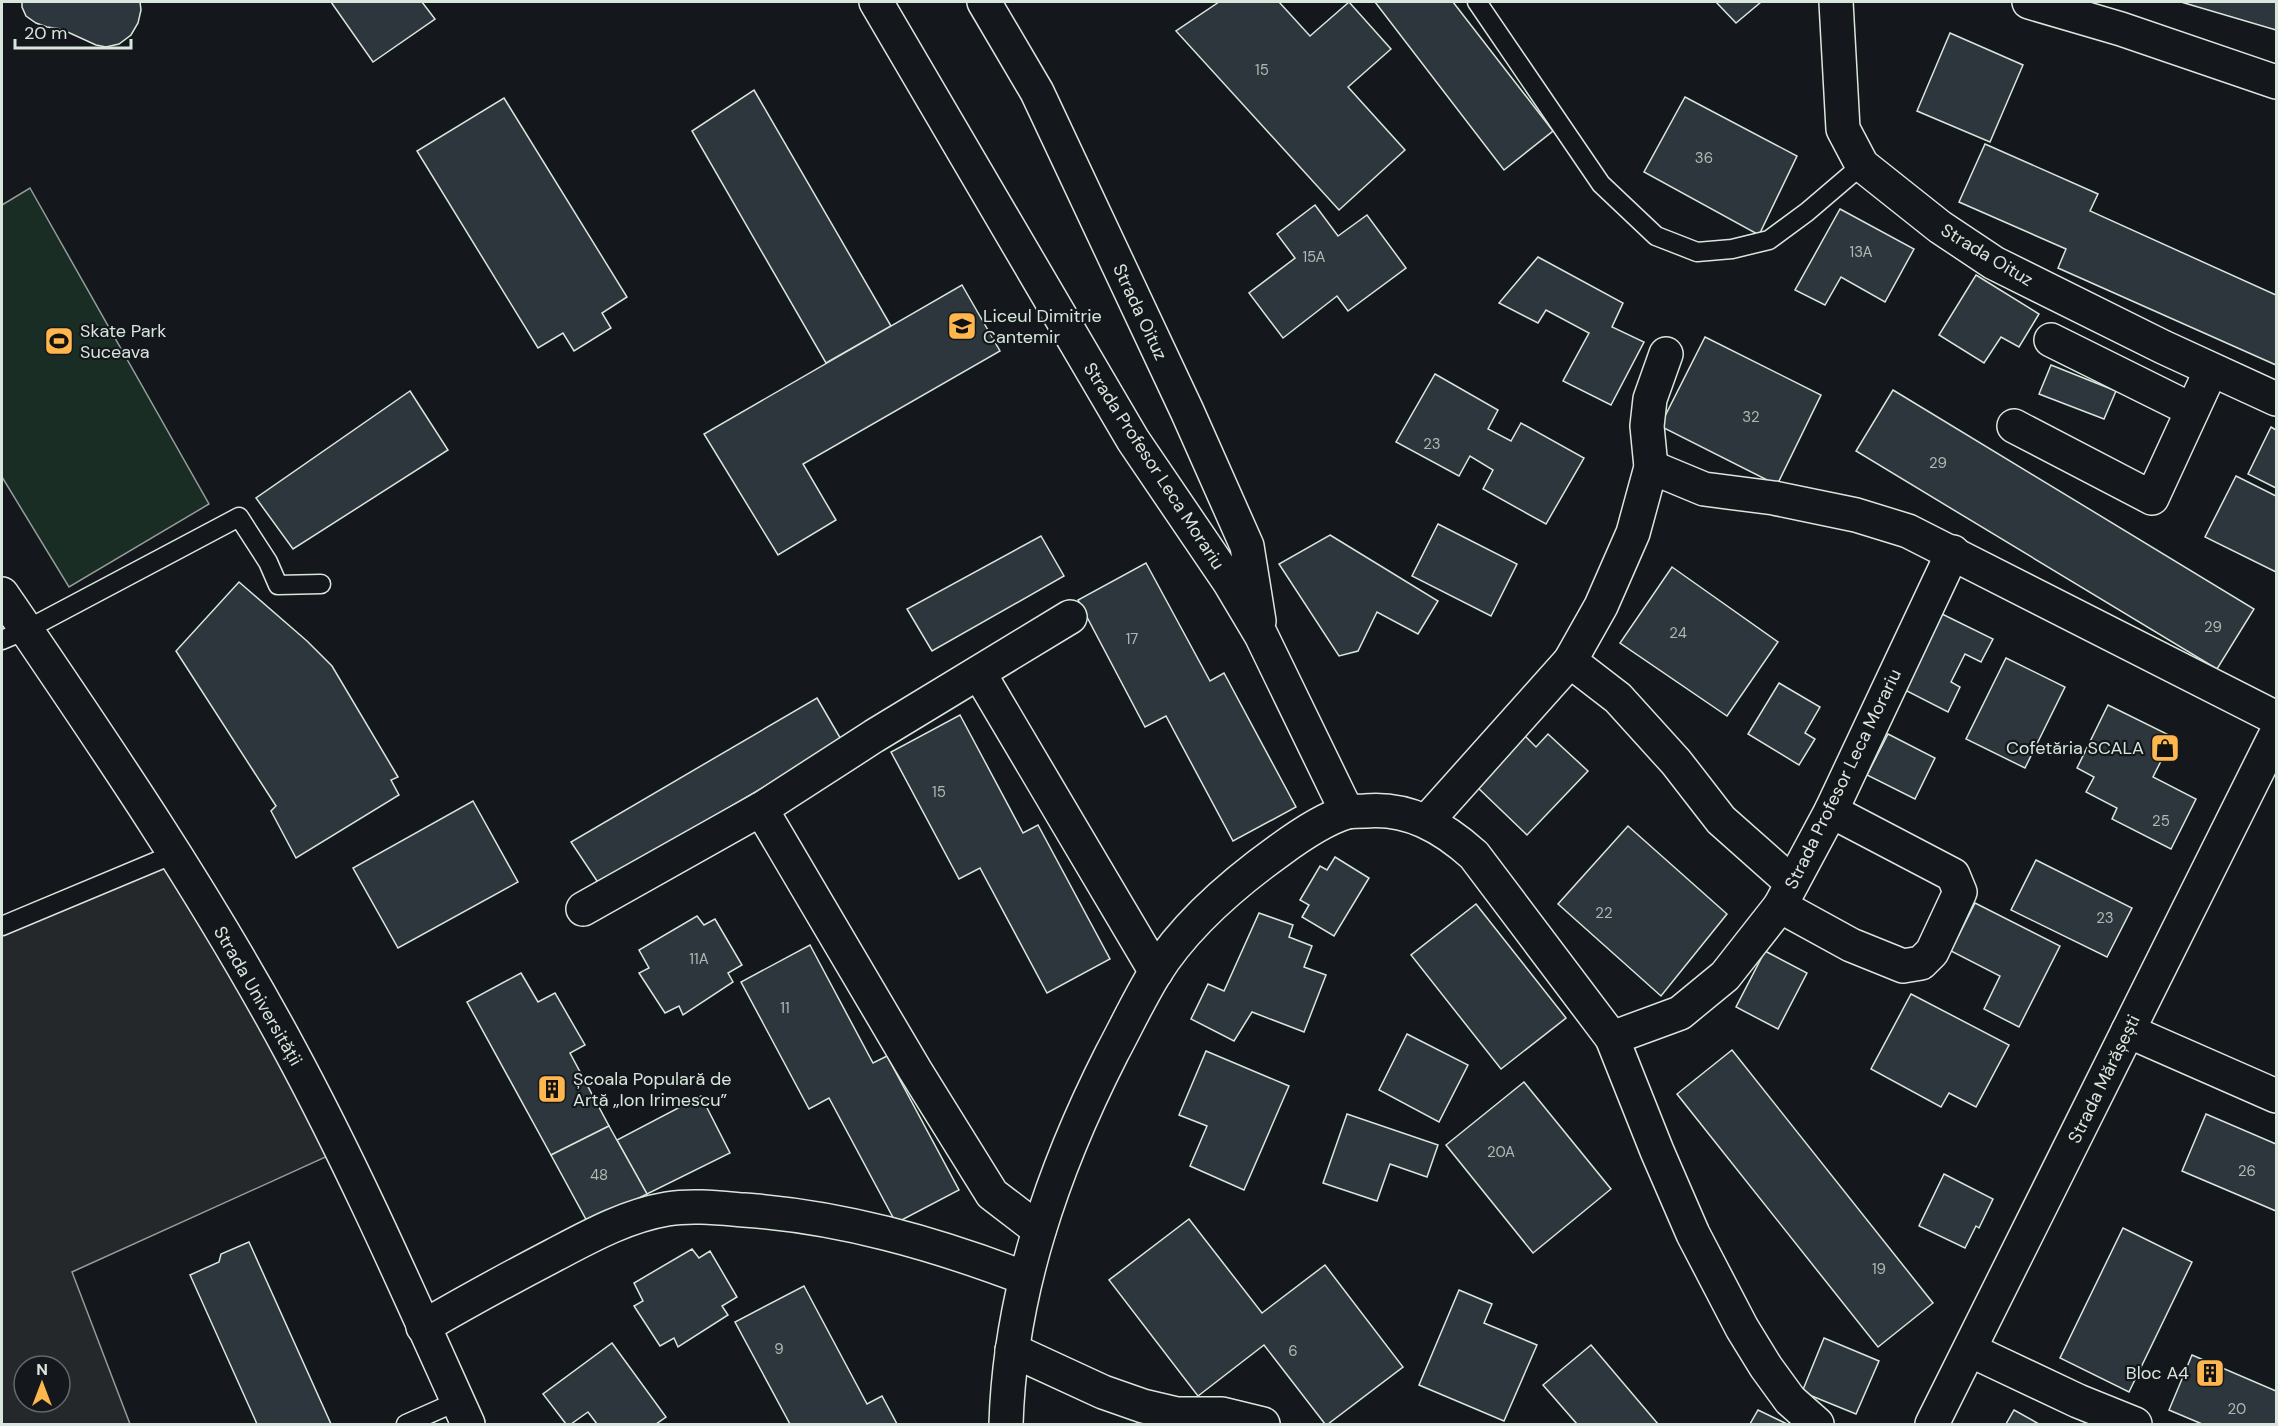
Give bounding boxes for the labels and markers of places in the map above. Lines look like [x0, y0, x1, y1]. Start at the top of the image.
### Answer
place label: Liceul Dimitrie Cantemir [983, 304, 1102, 349]
school or university icon: Liceul Dimitrie Cantemir [946, 310, 978, 342]
place label: Skate Park Suceava [80, 319, 166, 364]
sports icon: Skate Park Suceava [43, 325, 75, 357]
shop icon: Cofetăria SCALA [2149, 732, 2181, 764]
place label: Cofetăria SCALA [2006, 736, 2144, 760]
place label: Școala Populară de Artă „Ion Irimescu” [573, 1067, 732, 1112]
building icon: Școala Populară de Artă „Ion Irimescu” [536, 1073, 568, 1105]
building icon: Bloc A4 [2194, 1357, 2226, 1389]
place label: Bloc A4 [2126, 1361, 2189, 1385]

